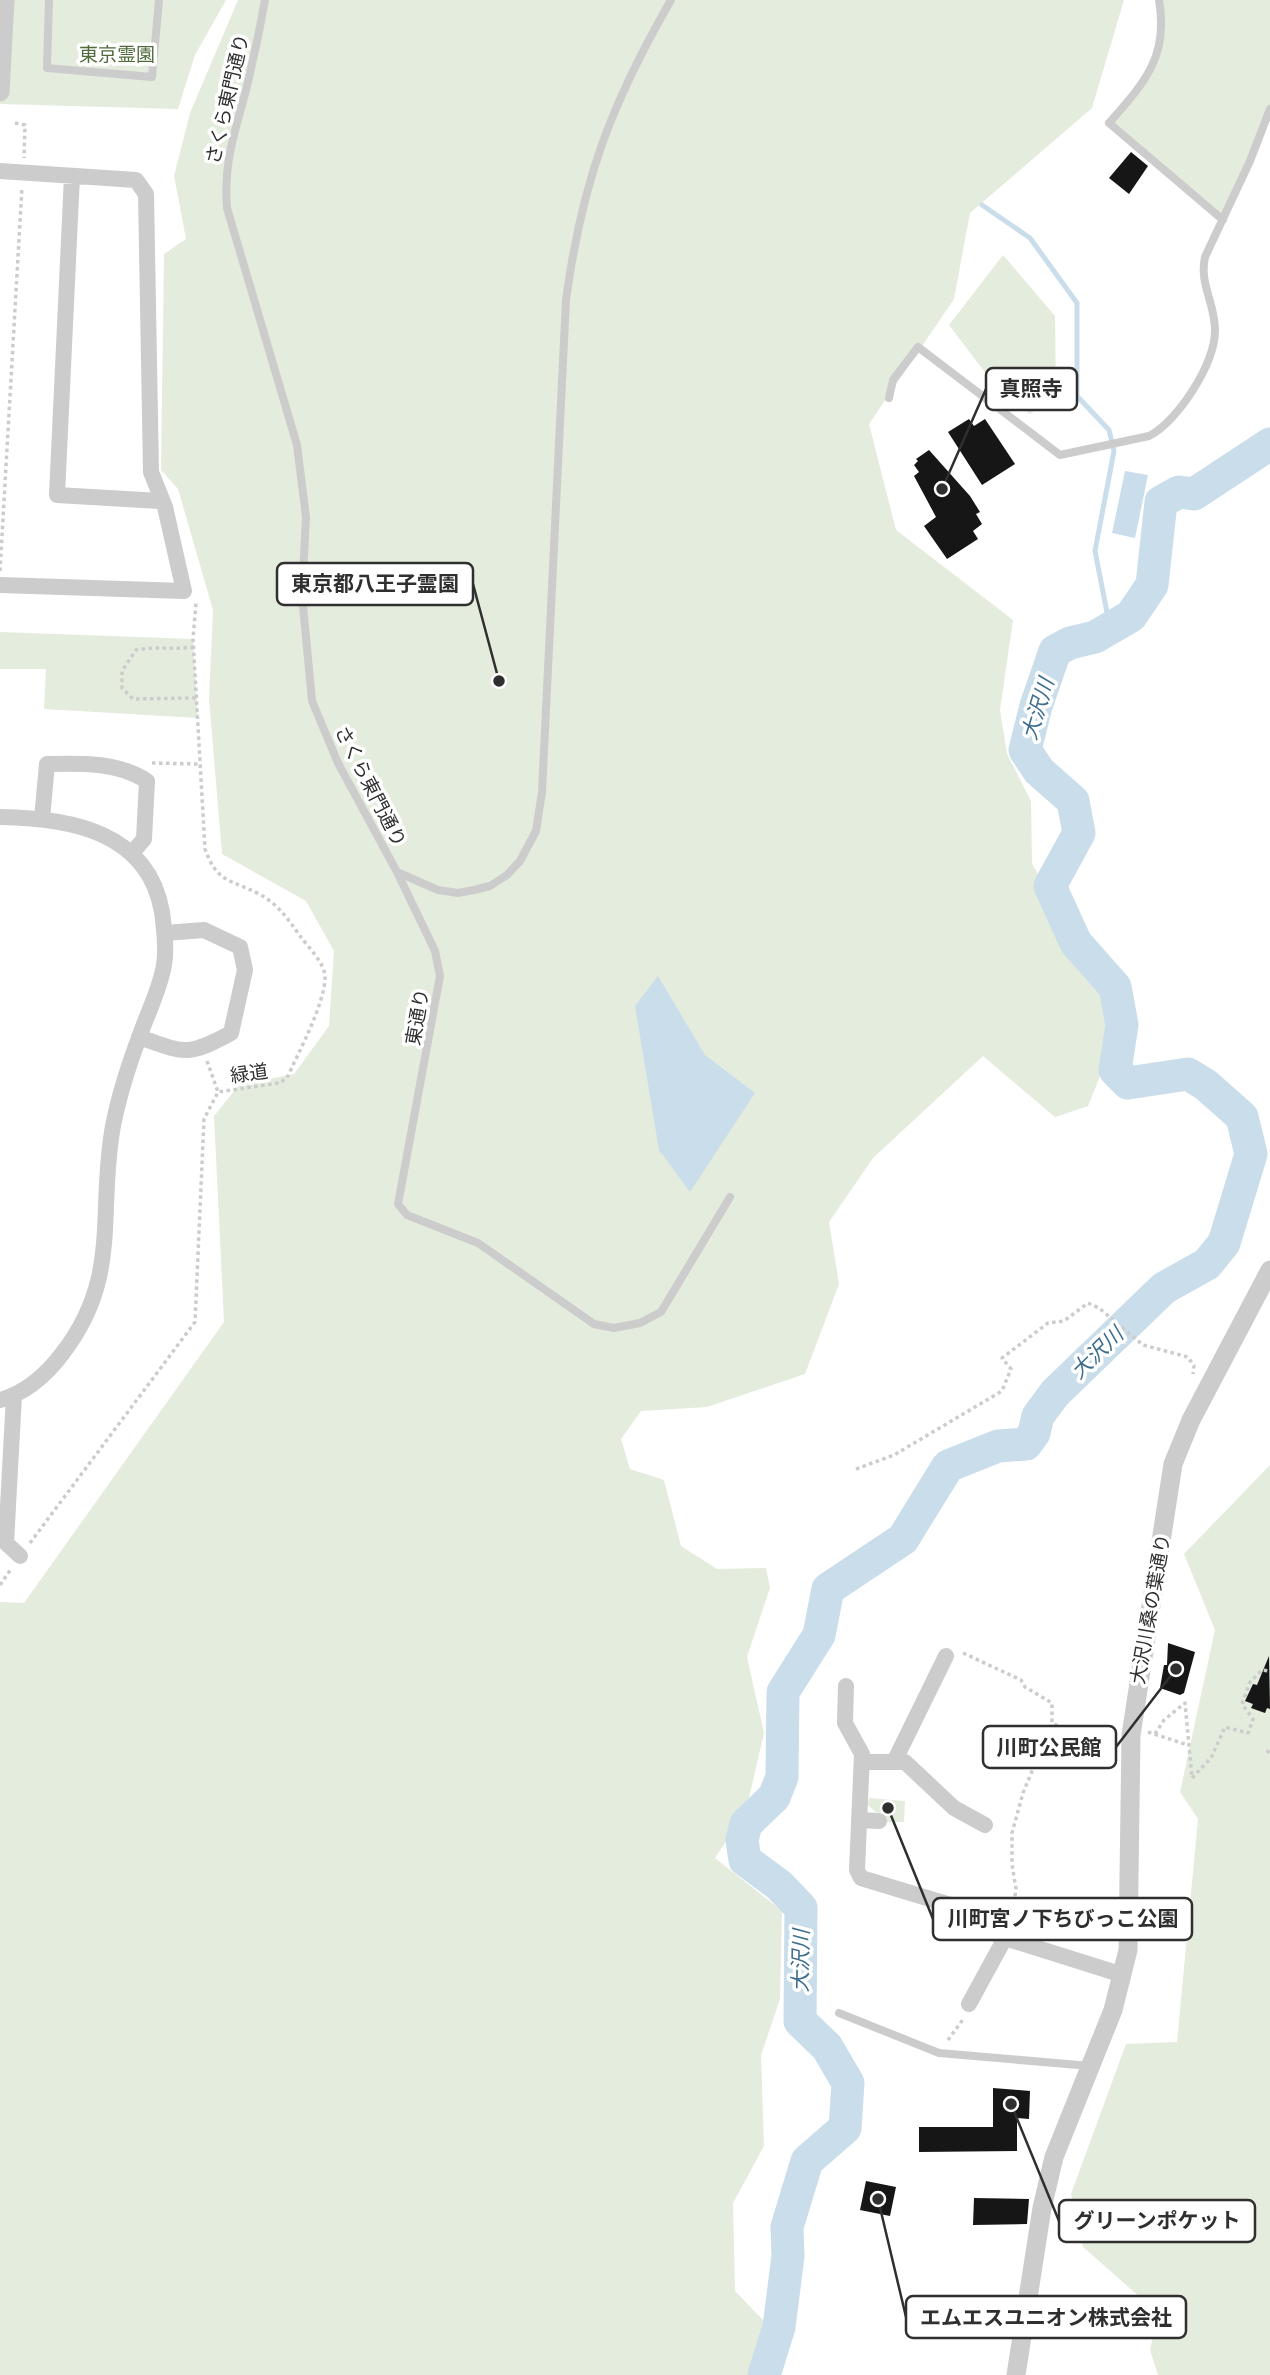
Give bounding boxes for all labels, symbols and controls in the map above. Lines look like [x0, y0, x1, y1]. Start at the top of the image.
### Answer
street label: さくら東門通り [200, 31, 255, 167]
park label: 東京霊園 [79, 42, 155, 67]
callout: 真照寺 [986, 368, 1077, 410]
text: 真照寺 [1000, 375, 1063, 403]
callout: 東京都八王子霊園 [277, 563, 473, 605]
text: 東京都八王子霊園 [291, 570, 459, 598]
water label: 大沢川 [1015, 673, 1061, 743]
street label: さくら東門通り [329, 721, 412, 851]
street label: 東通り [400, 987, 435, 1047]
street label: 緑道 [229, 1058, 270, 1089]
water label: 大沢川 [1065, 1320, 1131, 1385]
street label: 大沢川桑の葉通り [1125, 1532, 1176, 1686]
callout: 川町公民館 [983, 1726, 1116, 1768]
text: 川町公民館 [997, 1734, 1102, 1762]
callout: 川町宮ノ下ちびっこ公園 [933, 1898, 1192, 1940]
text: 川町宮ノ下ちびっこ公園 [948, 1905, 1179, 1933]
water label: 大沢川 [786, 1927, 816, 1993]
callout: グリーンポケット [1059, 2200, 1255, 2242]
text: グリーンポケット [1074, 2207, 1240, 2235]
callout: エムエスユニオン株式会社 [906, 2296, 1186, 2338]
text: エムエスユニオン株式会社 [920, 2304, 1172, 2332]

